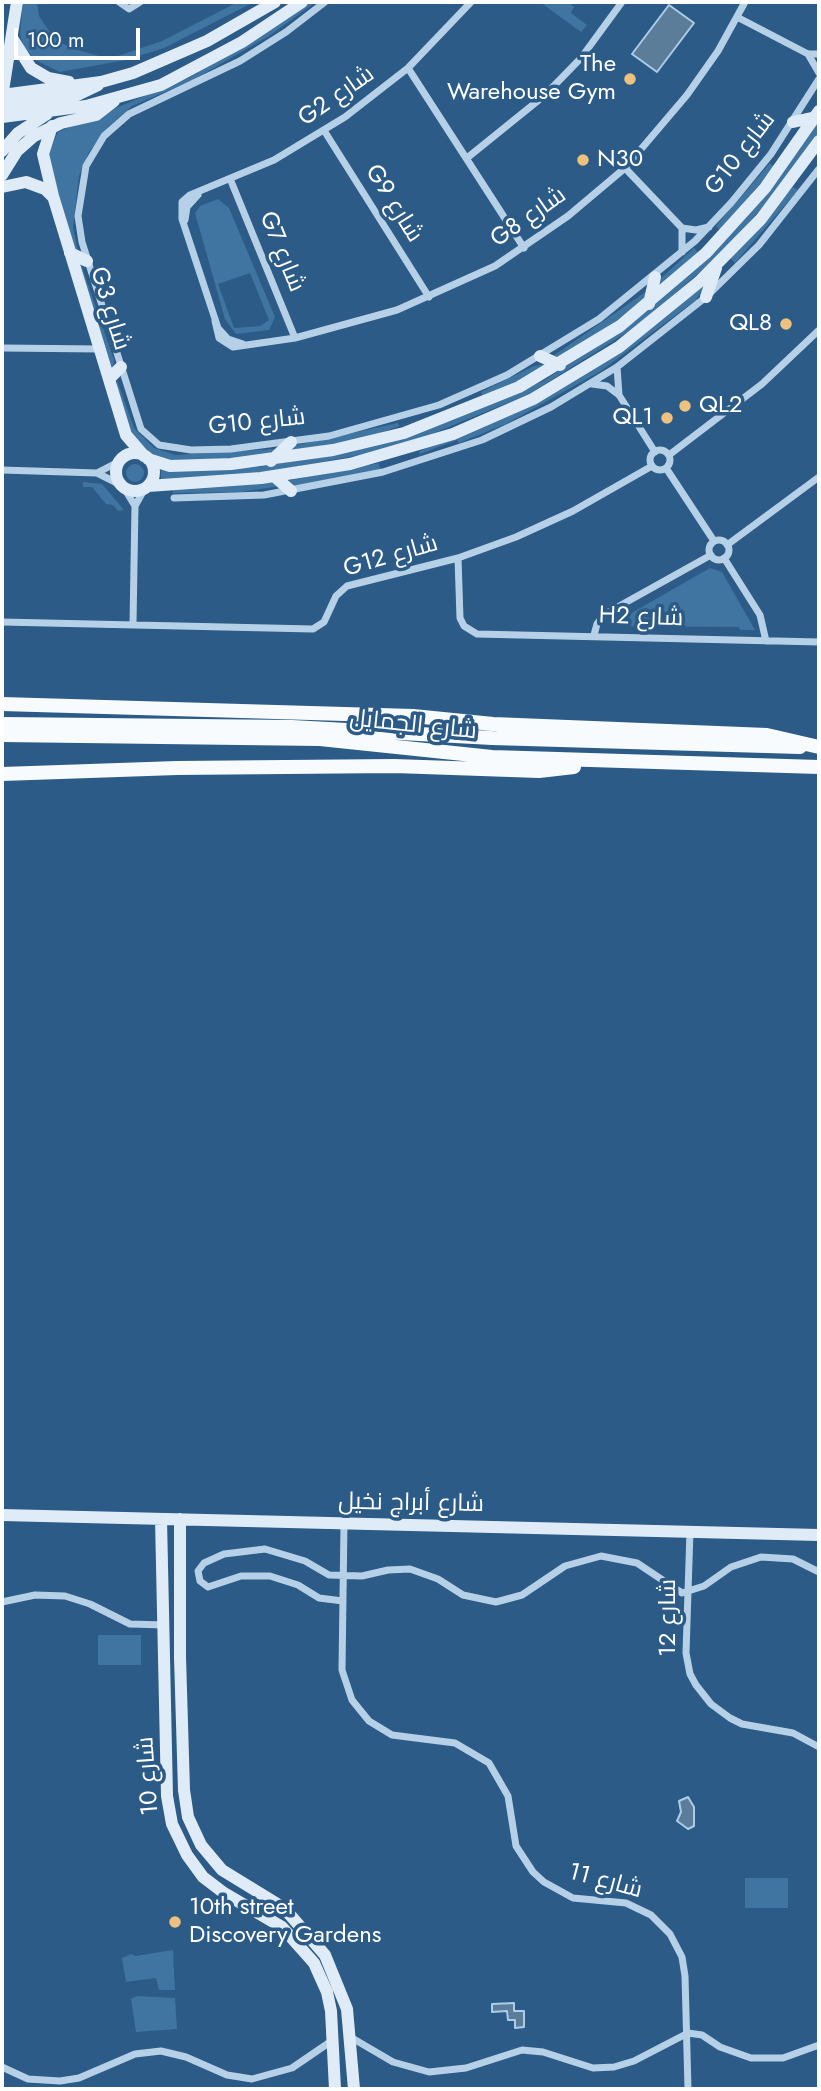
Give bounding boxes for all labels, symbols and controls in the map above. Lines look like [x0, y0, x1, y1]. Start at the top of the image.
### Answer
scale bar [18, 14, 144, 58]
text: 100 m [27, 25, 84, 55]
place label: The Warehouse Gym [447, 51, 616, 107]
street label: G2 شارع [294, 61, 380, 133]
marker: The Warehouse Gym [622, 71, 638, 87]
street label: G10 شارع [700, 107, 782, 201]
place label: N30 [597, 146, 643, 174]
marker: N30 [575, 152, 591, 168]
street label: G9 شارع [358, 160, 428, 248]
street label: G8 شارع [486, 182, 572, 254]
street label: G7 شارع [252, 208, 310, 296]
street label: G3 شارع [83, 264, 135, 354]
place label: QL8 [729, 310, 772, 338]
marker: QL8 [778, 316, 794, 332]
place label: QL2 [699, 392, 742, 420]
marker: QL2 [677, 398, 693, 414]
street label: G10 شارع [207, 404, 307, 442]
place label: QL1 [612, 404, 653, 432]
marker: QL1 [659, 410, 675, 426]
street label: G12 شارع [341, 530, 441, 584]
street label: H2 شارع [598, 602, 684, 634]
street label: شارع الجمايل [348, 705, 478, 747]
street label: شارع أبراج نخيل [338, 1488, 484, 1520]
street label: شارع 12 [655, 1579, 683, 1657]
street label: شارع 10 [132, 1736, 166, 1816]
street label: شارع 11 [565, 1858, 645, 1906]
place label: 10th street Discovery Gardens [189, 1894, 381, 1950]
marker: 10th street Discovery Gardens [167, 1914, 183, 1930]

